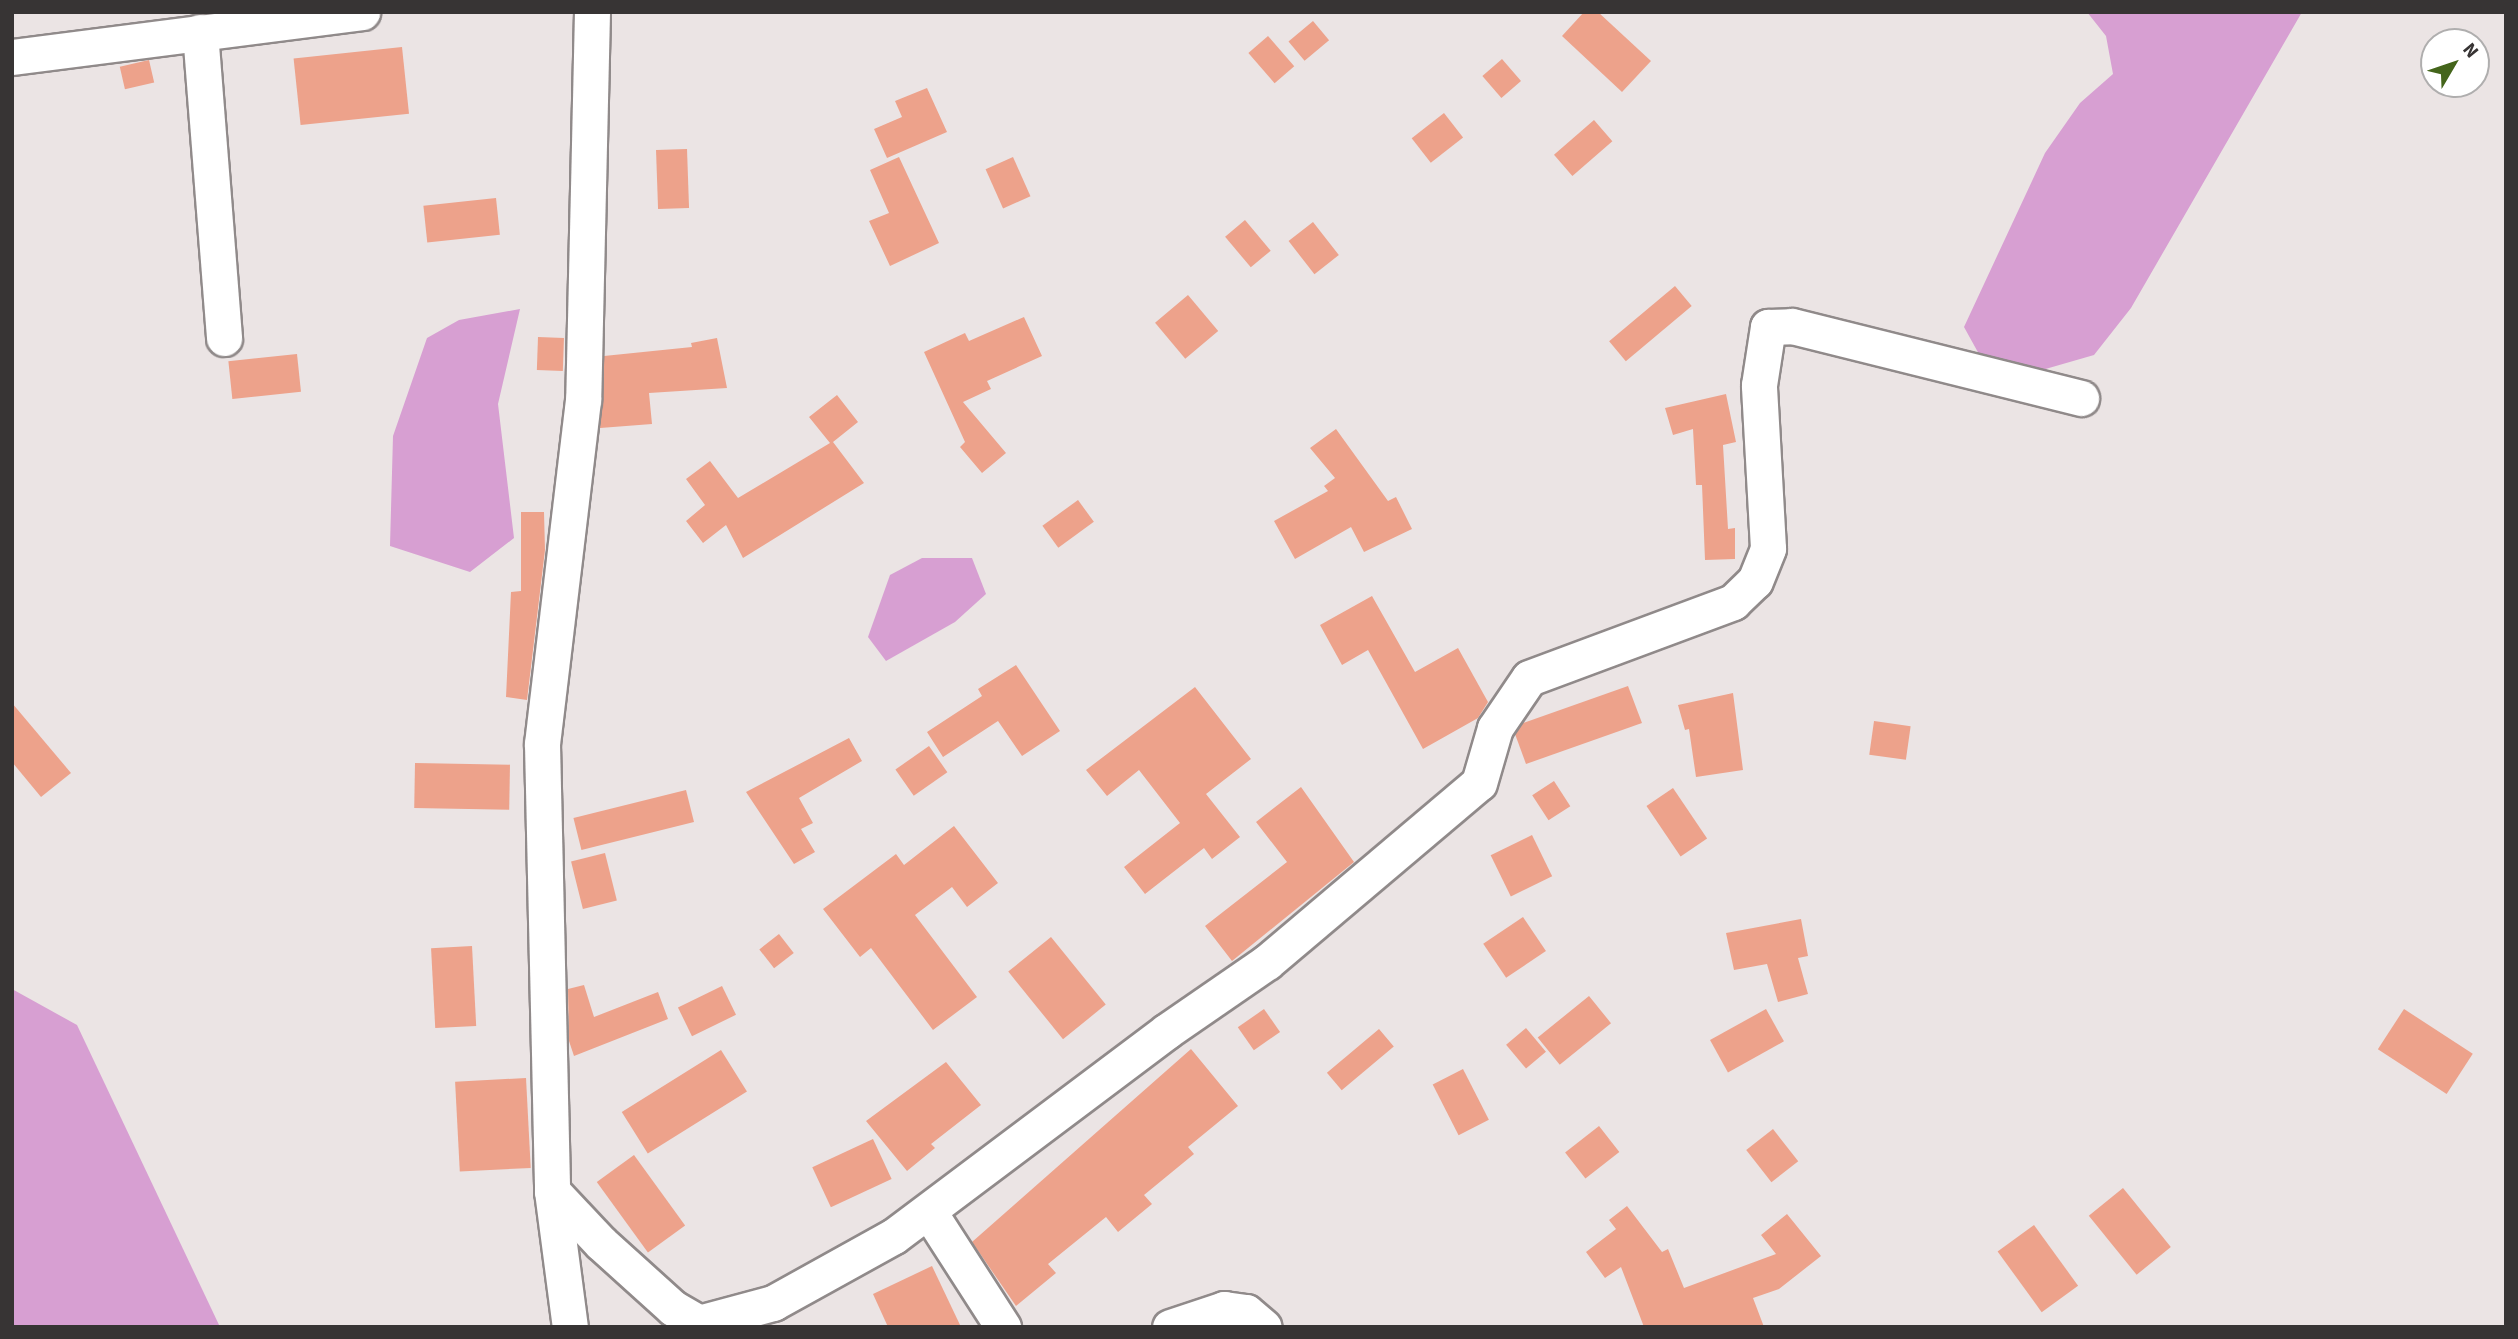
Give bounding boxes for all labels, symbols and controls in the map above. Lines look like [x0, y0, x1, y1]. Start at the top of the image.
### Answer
north arrow [2420, 28, 2490, 98]
text: N [2456, 37, 2485, 64]

